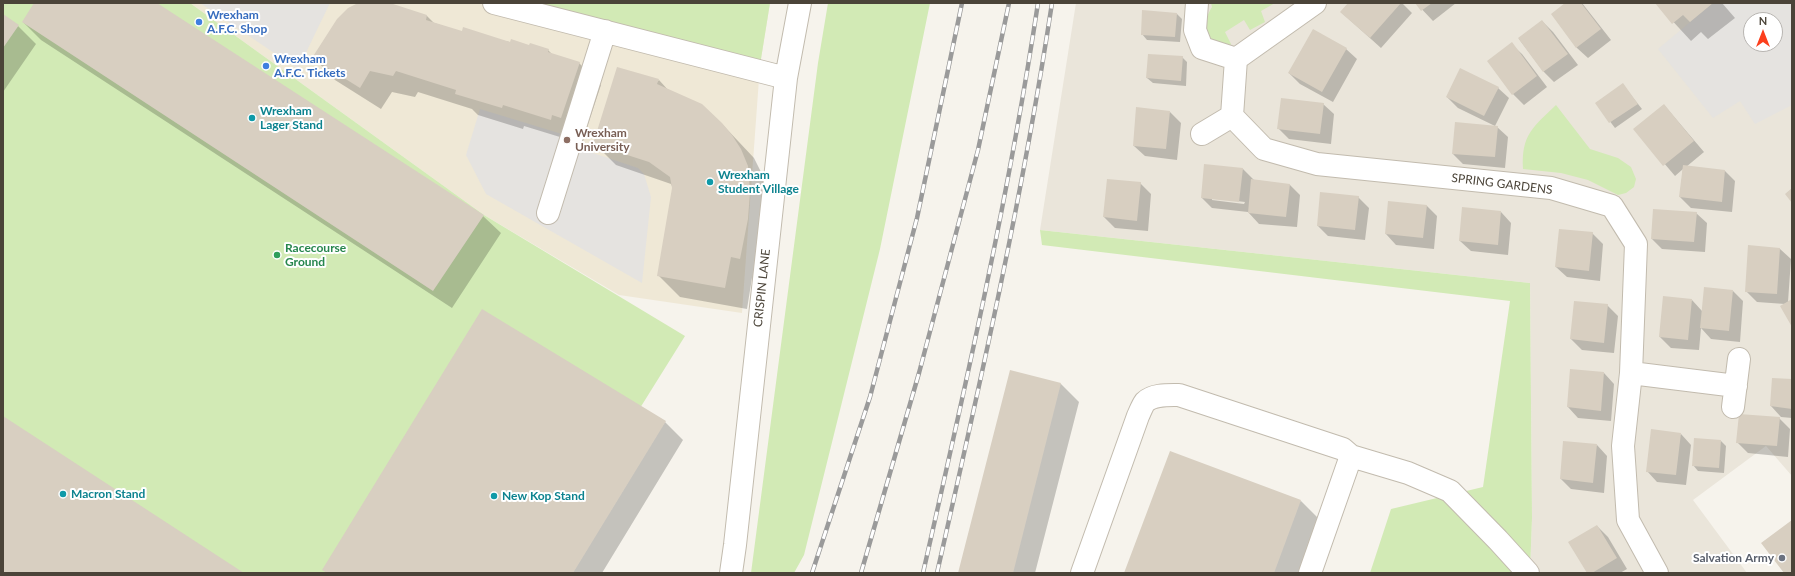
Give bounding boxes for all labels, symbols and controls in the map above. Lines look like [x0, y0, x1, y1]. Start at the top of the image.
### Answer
place label: Wrexham A.F.C. Shop [207, 8, 267, 36]
north arrow [1743, 12, 1783, 52]
text: N [1759, 14, 1767, 27]
marker: Wrexham A.F.C. Shop [194, 17, 204, 27]
place label: Wrexham A.F.C. Tickets [274, 52, 345, 80]
marker: Wrexham A.F.C. Tickets [261, 61, 271, 71]
place label: Wrexham Lager Stand [260, 104, 323, 132]
marker: Wrexham Lager Stand [247, 113, 257, 123]
place label: Wrexham University [575, 126, 630, 154]
marker: Wrexham University [562, 135, 572, 145]
place label: Wrexham Student Village [718, 168, 799, 196]
street label: SPRING GARDENS [1451, 171, 1553, 197]
marker: Wrexham Student Village [705, 177, 715, 187]
place label: Racecourse Ground [285, 241, 346, 269]
street label: CRISPIN LANE [751, 248, 773, 328]
marker: Racecourse Ground [272, 250, 282, 260]
place label: Macron Stand [71, 487, 145, 501]
marker: Macron Stand [58, 489, 68, 499]
place label: New Kop Stand [502, 489, 585, 503]
marker: New Kop Stand [489, 491, 499, 501]
place label: Salvation Army [1693, 551, 1774, 565]
marker: Salvation Army [1777, 553, 1787, 563]

